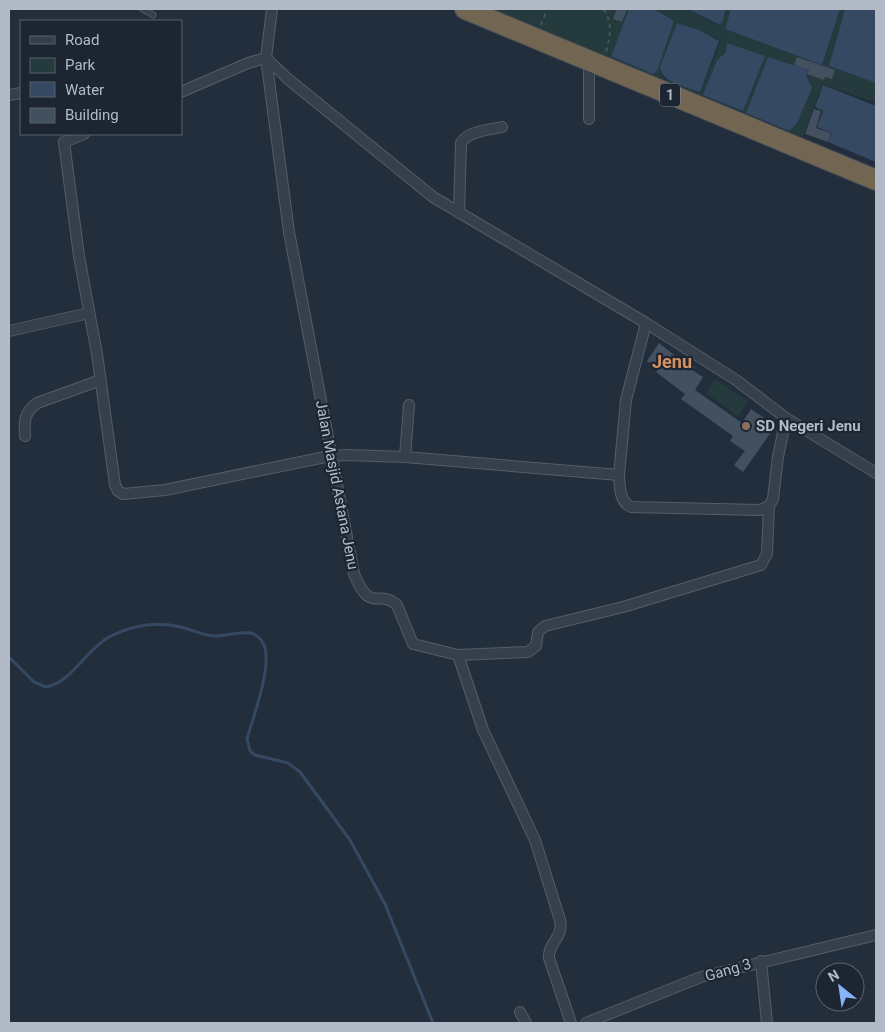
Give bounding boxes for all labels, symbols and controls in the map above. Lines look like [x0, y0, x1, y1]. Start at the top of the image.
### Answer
legend [20, 20, 182, 135]
text: Road [65, 31, 99, 49]
text: Park [65, 56, 96, 74]
text: Water [65, 81, 104, 99]
road number: 1 [660, 84, 680, 106]
text: Building [65, 106, 119, 124]
district label: Jenu [652, 351, 692, 372]
street label: Jalan Masjid Astana Jenu [312, 399, 362, 571]
place label: SD Negeri Jenu [756, 417, 861, 435]
marker: SD Negeri Jenu [740, 420, 752, 432]
street label: Gang 3 [703, 955, 753, 985]
north arrow [815, 962, 865, 1012]
text: N [825, 966, 842, 985]

